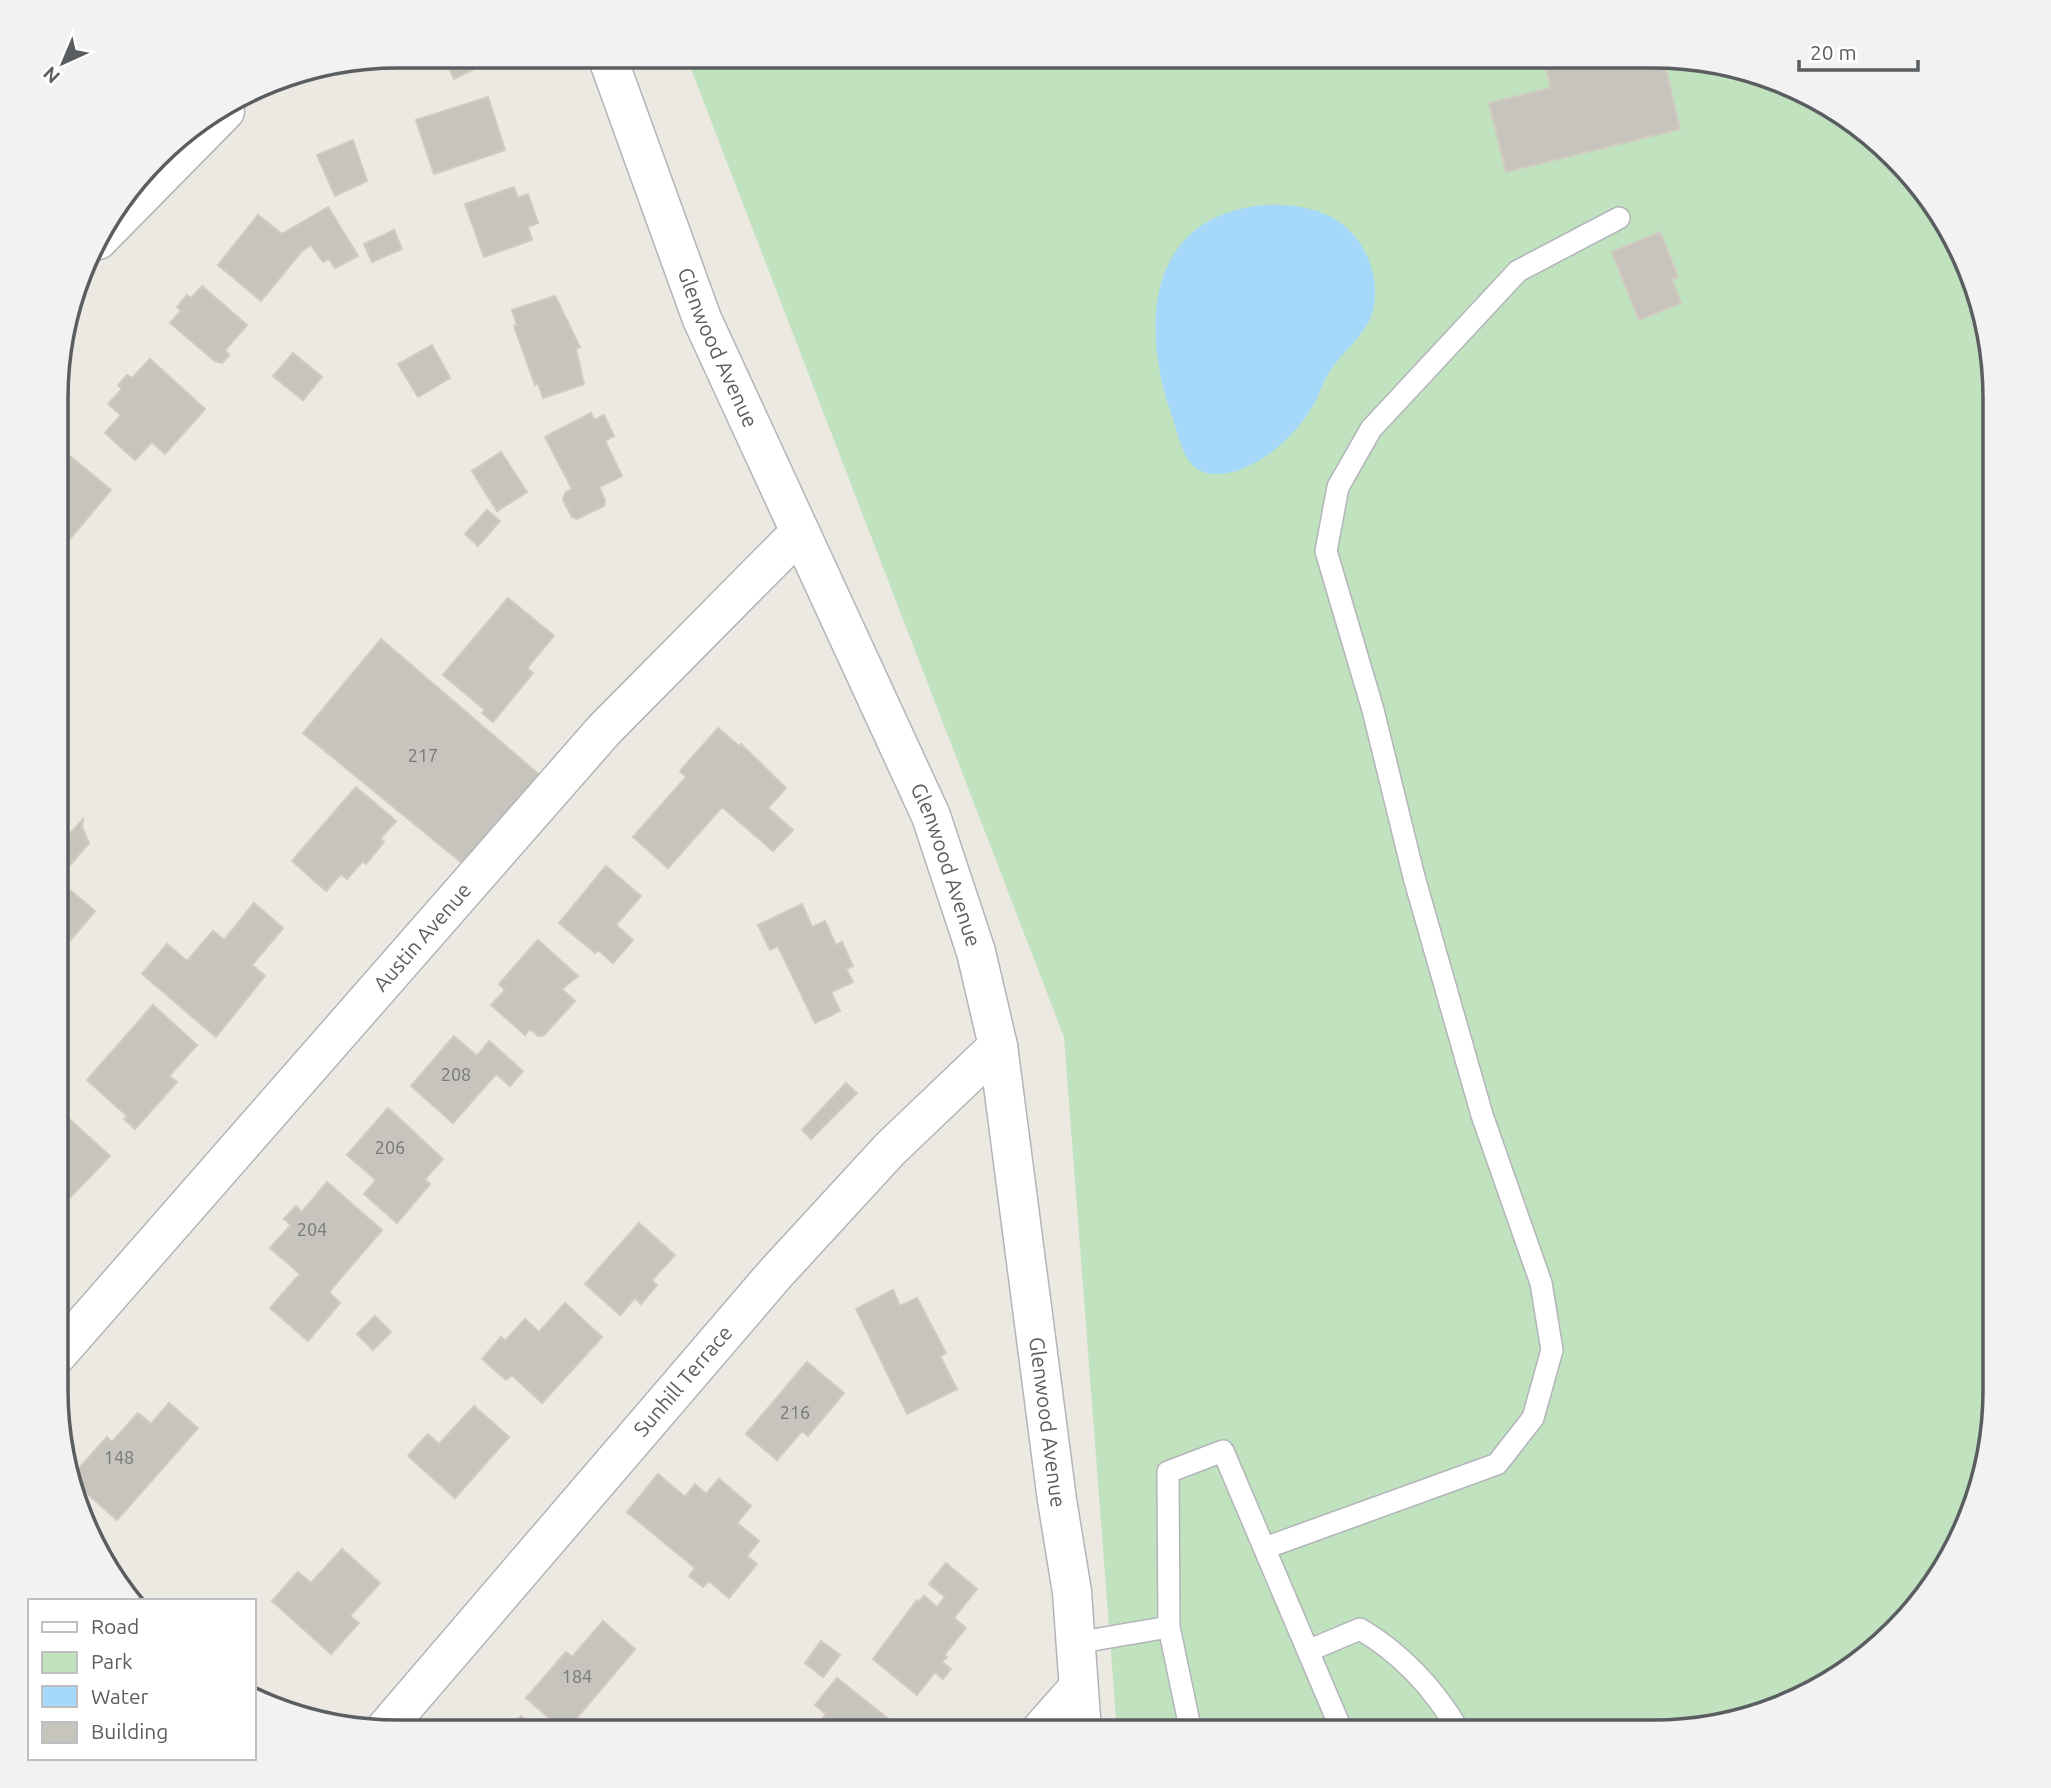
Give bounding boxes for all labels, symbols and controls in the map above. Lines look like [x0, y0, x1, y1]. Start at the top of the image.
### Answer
north arrow [28, 28, 98, 98]
scale bar [1799, 28, 1918, 72]
text: 20 m [1810, 40, 1857, 64]
text: N [38, 62, 64, 88]
street label: Glenwood Avenue [673, 264, 763, 431]
house number: 217 [408, 745, 438, 765]
street label: Glenwood Avenue [906, 779, 986, 950]
street label: Austin Avenue [368, 878, 476, 996]
house number: 208 [441, 1064, 471, 1084]
house number: 206 [375, 1137, 405, 1157]
house number: 204 [297, 1219, 327, 1239]
street label: Sunhill Terrace [628, 1320, 736, 1441]
street label: Glenwood Avenue [1025, 1335, 1071, 1509]
house number: 216 [780, 1402, 810, 1422]
house number: 148 [104, 1447, 134, 1467]
legend [28, 1599, 256, 1760]
text: Road [91, 1614, 139, 1638]
text: Park [91, 1649, 133, 1673]
house number: 184 [562, 1666, 592, 1686]
text: Water [91, 1684, 149, 1708]
text: Building [91, 1719, 168, 1743]

